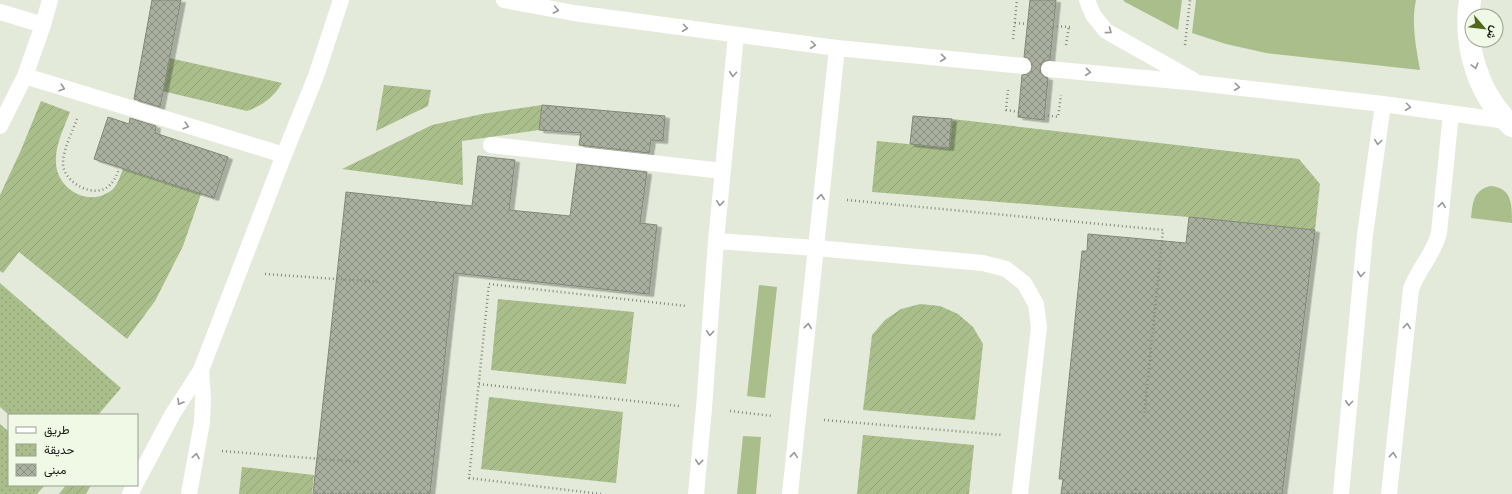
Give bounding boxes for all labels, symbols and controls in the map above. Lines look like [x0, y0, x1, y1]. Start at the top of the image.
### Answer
one-way arrow [553, 5, 559, 14]
north arrow [1464, 8, 1504, 48]
one-way arrow [681, 23, 688, 32]
text: ش [1484, 24, 1502, 42]
one-way arrow [1104, 27, 1111, 34]
one-way arrow [810, 40, 817, 49]
one-way arrow [940, 54, 946, 63]
one-way arrow [1470, 62, 1479, 69]
one-way arrow [1085, 67, 1091, 76]
one-way arrow [728, 71, 737, 77]
one-way arrow [58, 83, 65, 92]
one-way arrow [1234, 83, 1240, 92]
one-way arrow [1405, 102, 1411, 111]
one-way arrow [183, 121, 190, 130]
one-way arrow [1373, 139, 1382, 145]
one-way arrow [817, 194, 826, 200]
one-way arrow [716, 200, 725, 206]
one-way arrow [1437, 202, 1446, 208]
one-way arrow [1357, 271, 1366, 277]
one-way arrow [803, 323, 812, 329]
one-way arrow [1402, 323, 1411, 329]
one-way arrow [706, 330, 715, 336]
one-way arrow [177, 398, 184, 405]
one-way arrow [1345, 400, 1354, 406]
legend [8, 414, 138, 486]
text: طريق [44, 422, 70, 438]
text: حديقة [44, 442, 74, 457]
one-way arrow [790, 452, 799, 458]
one-way arrow [1388, 452, 1397, 458]
one-way arrow [191, 453, 200, 459]
one-way arrow [695, 459, 704, 465]
text: مبنى [44, 462, 66, 478]

